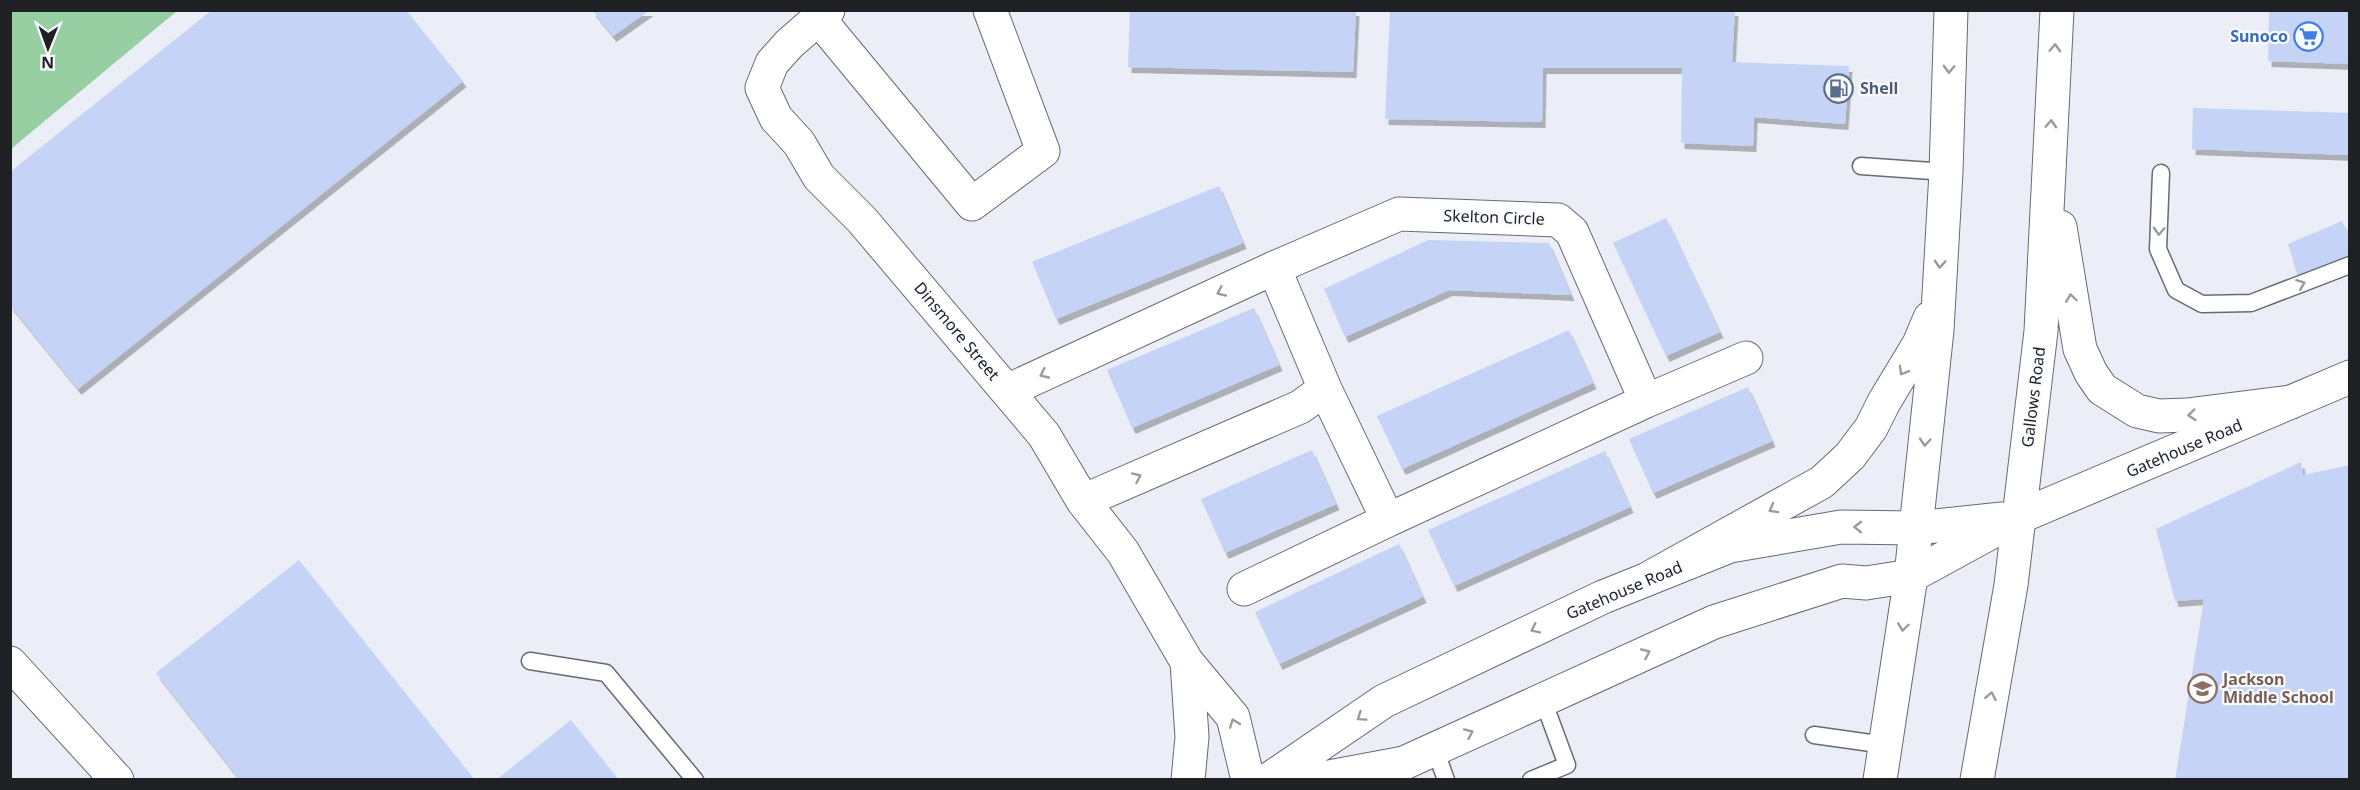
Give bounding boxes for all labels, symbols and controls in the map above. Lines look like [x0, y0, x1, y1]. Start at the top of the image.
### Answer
north arrow [18, 18, 78, 78]
supermarket icon: Sunoco [2293, 20, 2325, 52]
place label: Sunoco [2230, 25, 2288, 47]
one-way arrow [2049, 44, 2062, 53]
text: N [41, 52, 54, 74]
one-way arrow [1943, 64, 1956, 73]
fuel station icon: Shell [1823, 72, 1855, 104]
place label: Shell [1860, 77, 1898, 99]
one-way arrow [2045, 120, 2058, 129]
street label: Skelton Circle [1443, 204, 1545, 230]
one-way arrow [2153, 227, 2165, 236]
one-way arrow [1934, 259, 1947, 268]
street label: Dinsmore Street [909, 277, 1005, 385]
one-way arrow [2296, 278, 2306, 291]
one-way arrow [1216, 285, 1227, 297]
one-way arrow [2065, 293, 2077, 302]
street label: Gallows Road [2016, 345, 2050, 449]
one-way arrow [1899, 365, 1910, 375]
one-way arrow [1039, 366, 1050, 378]
one-way arrow [2187, 408, 2196, 421]
street label: Gatehouse Road [2123, 414, 2245, 482]
one-way arrow [1919, 437, 1932, 446]
one-way arrow [1130, 473, 1141, 485]
one-way arrow [1769, 502, 1779, 513]
one-way arrow [1853, 521, 1862, 534]
street label: Gatehouse Road [1563, 556, 1685, 624]
one-way arrow [1530, 622, 1541, 634]
one-way arrow [1898, 623, 1910, 632]
one-way arrow [1640, 648, 1651, 660]
place label: Jackson Middle School [2221, 668, 2334, 708]
school or university icon: Jackson Middle School [2186, 672, 2218, 704]
one-way arrow [1984, 691, 1997, 701]
one-way arrow [1356, 710, 1367, 721]
one-way arrow [1228, 719, 1241, 729]
one-way arrow [1462, 729, 1473, 741]

